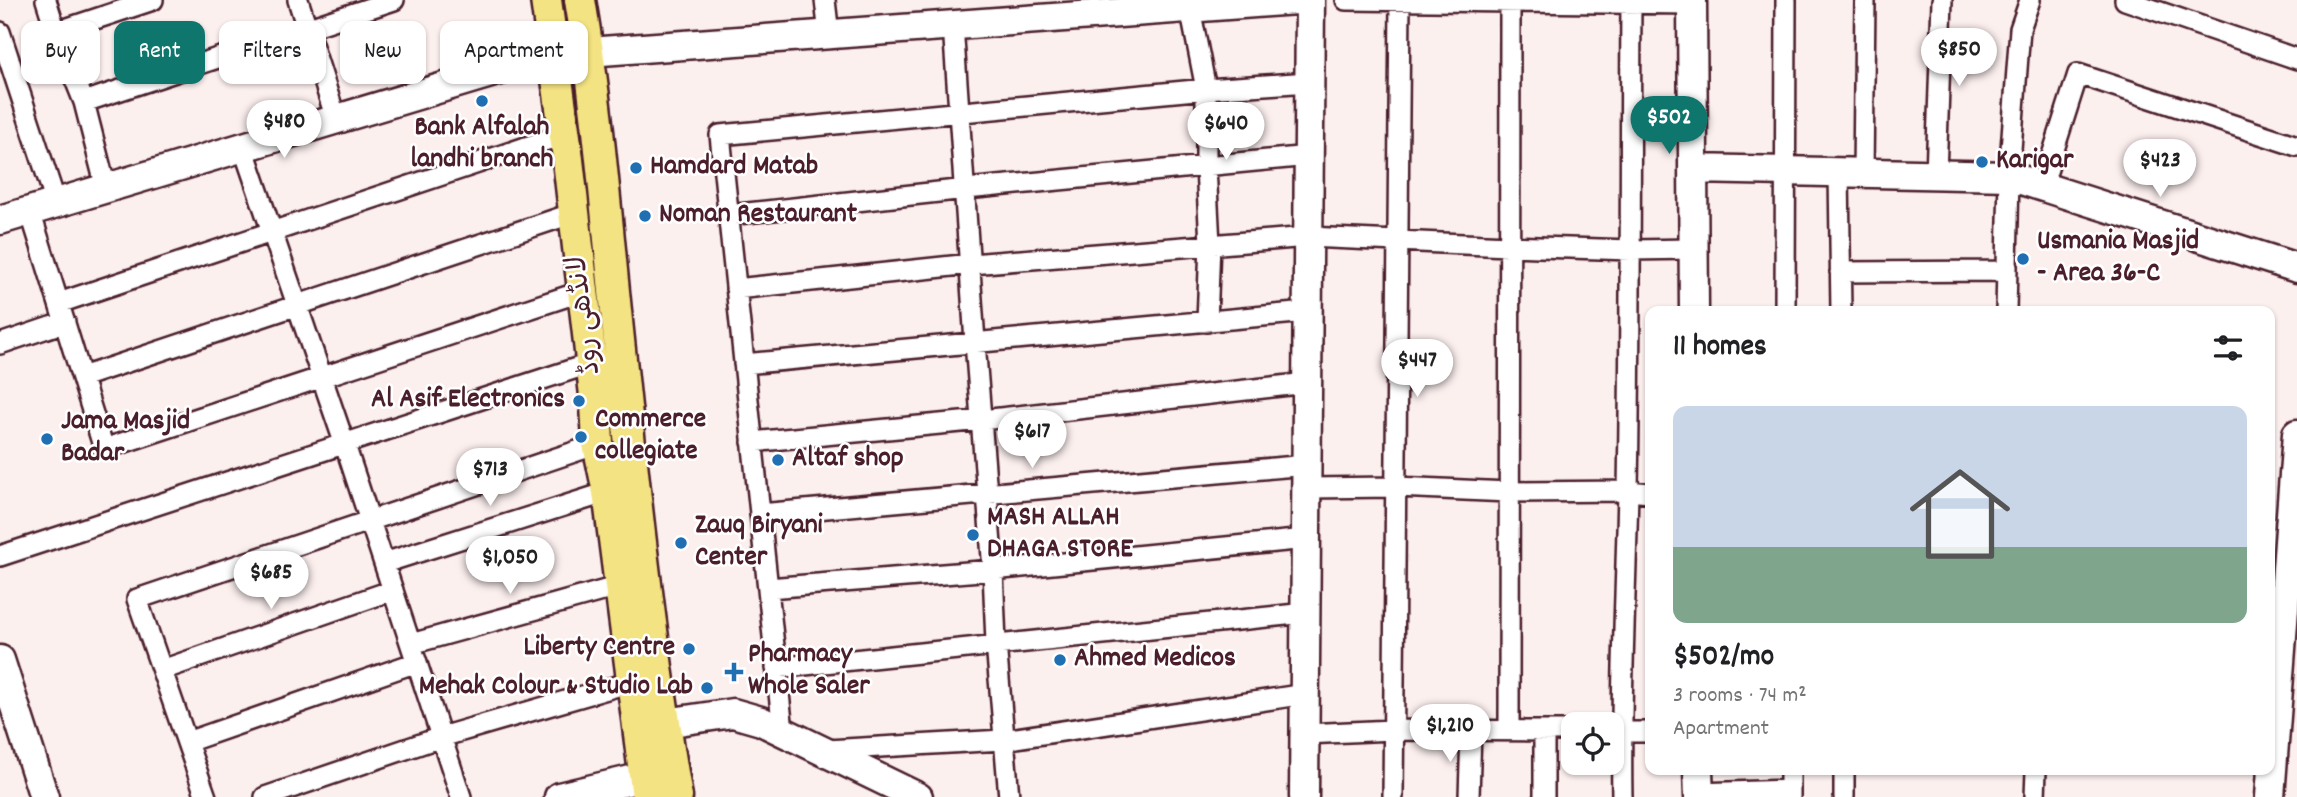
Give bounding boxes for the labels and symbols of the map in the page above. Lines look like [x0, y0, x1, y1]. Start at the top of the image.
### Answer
pin: $850 [1918, 28, 2000, 88]
marker: Bank Alfalah landhi branch [474, 93, 490, 109]
pin: $502 [1628, 96, 1710, 156]
pin: $480 [243, 100, 325, 160]
pin: $640 [1185, 102, 1267, 162]
place label: Bank Alfalah landhi branch [411, 109, 554, 181]
pin: $423 [2119, 140, 2201, 199]
place label: Karigar [1996, 142, 2074, 182]
place label: Hamdard Matab [650, 148, 818, 188]
marker: Karigar [1974, 154, 1990, 170]
marker: Hamdard Matab [628, 160, 644, 176]
place label: Noman Restaurant [659, 196, 858, 236]
marker: Noman Restaurant [637, 208, 653, 224]
place label: Usmania Masjid - Area 36-C [2037, 223, 2199, 295]
marker: Usmania Masjid - Area 36-C [2015, 251, 2031, 267]
street label: لانڈھی روڈ [559, 253, 613, 377]
pin: $447 [1376, 340, 1458, 399]
place label: Al Asif Electronics [371, 381, 565, 421]
marker: Al Asif Electronics [571, 393, 587, 409]
place label: Commerce collegiate [595, 401, 706, 473]
place label: Jama Masjid Badar [61, 403, 190, 475]
pin: $617 [991, 410, 1073, 470]
marker: Commerce collegiate [573, 429, 589, 445]
marker: Jama Masjid Badar [39, 431, 55, 447]
place label: Altaf shop [792, 440, 904, 480]
pin: $713 [449, 448, 531, 508]
marker: Altaf shop [770, 452, 786, 468]
place label: MASH ALLAH DHAGA STORE [987, 499, 1133, 571]
place label: Zauq Biryani Center [695, 507, 823, 579]
marker: MASH ALLAH DHAGA STORE [965, 527, 981, 543]
marker: Zauq Biryani Center [673, 535, 689, 551]
pin: $1,050 [453, 536, 567, 596]
pin: $685 [230, 552, 312, 611]
place label: Liberty Centre [523, 629, 675, 669]
place label: Pharmacy Whole Saler [748, 636, 870, 708]
place label: Ahmed Medicos [1074, 640, 1236, 680]
marker: Liberty Centre [681, 641, 697, 657]
marker: Ahmed Medicos [1052, 652, 1068, 668]
marker: Pharmacy Whole Saler [726, 664, 742, 680]
place label: Mehak Colour & Studio Lab [419, 668, 693, 708]
marker: Mehak Colour & Studio Lab [699, 680, 715, 696]
pin: $1,210 [1393, 704, 1507, 764]

